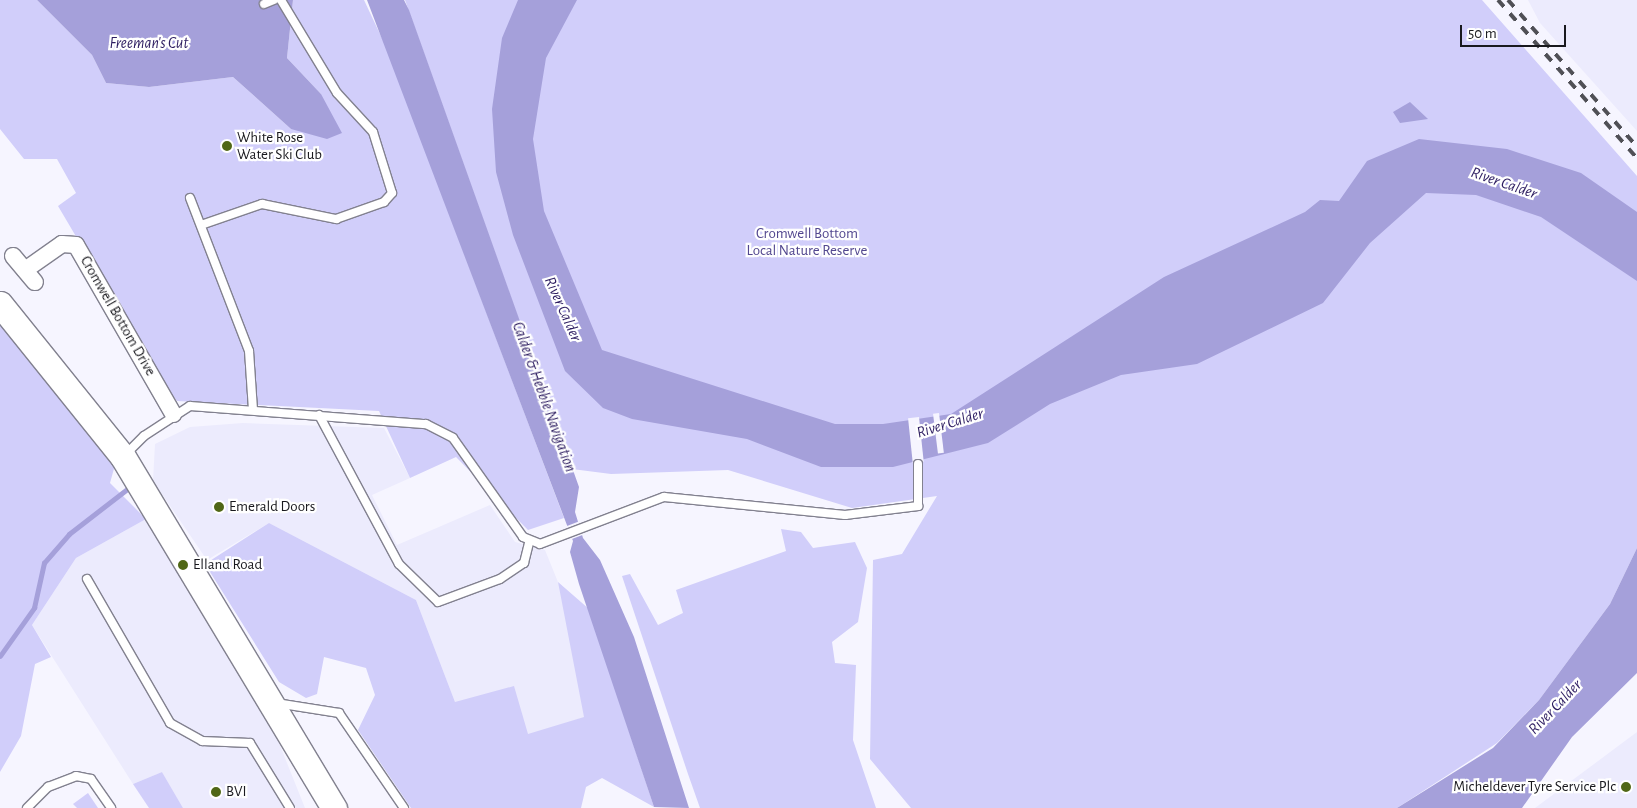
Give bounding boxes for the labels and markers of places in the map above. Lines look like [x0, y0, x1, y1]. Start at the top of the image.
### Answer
place label: White Rose Water Ski Club [237, 128, 322, 163]
marker: White Rose Water Ski Club [221, 140, 233, 152]
place label: Emerald Doors [229, 498, 315, 516]
marker: Emerald Doors [213, 501, 225, 513]
place label: Elland Road [193, 556, 262, 574]
marker: Elland Road [177, 559, 189, 571]
place label: Micheldever Tyre Service Plc [1453, 778, 1616, 796]
marker: Micheldever Tyre Service Plc [1620, 781, 1632, 793]
place label: BVI [226, 783, 247, 801]
marker: BVI [210, 786, 222, 798]

